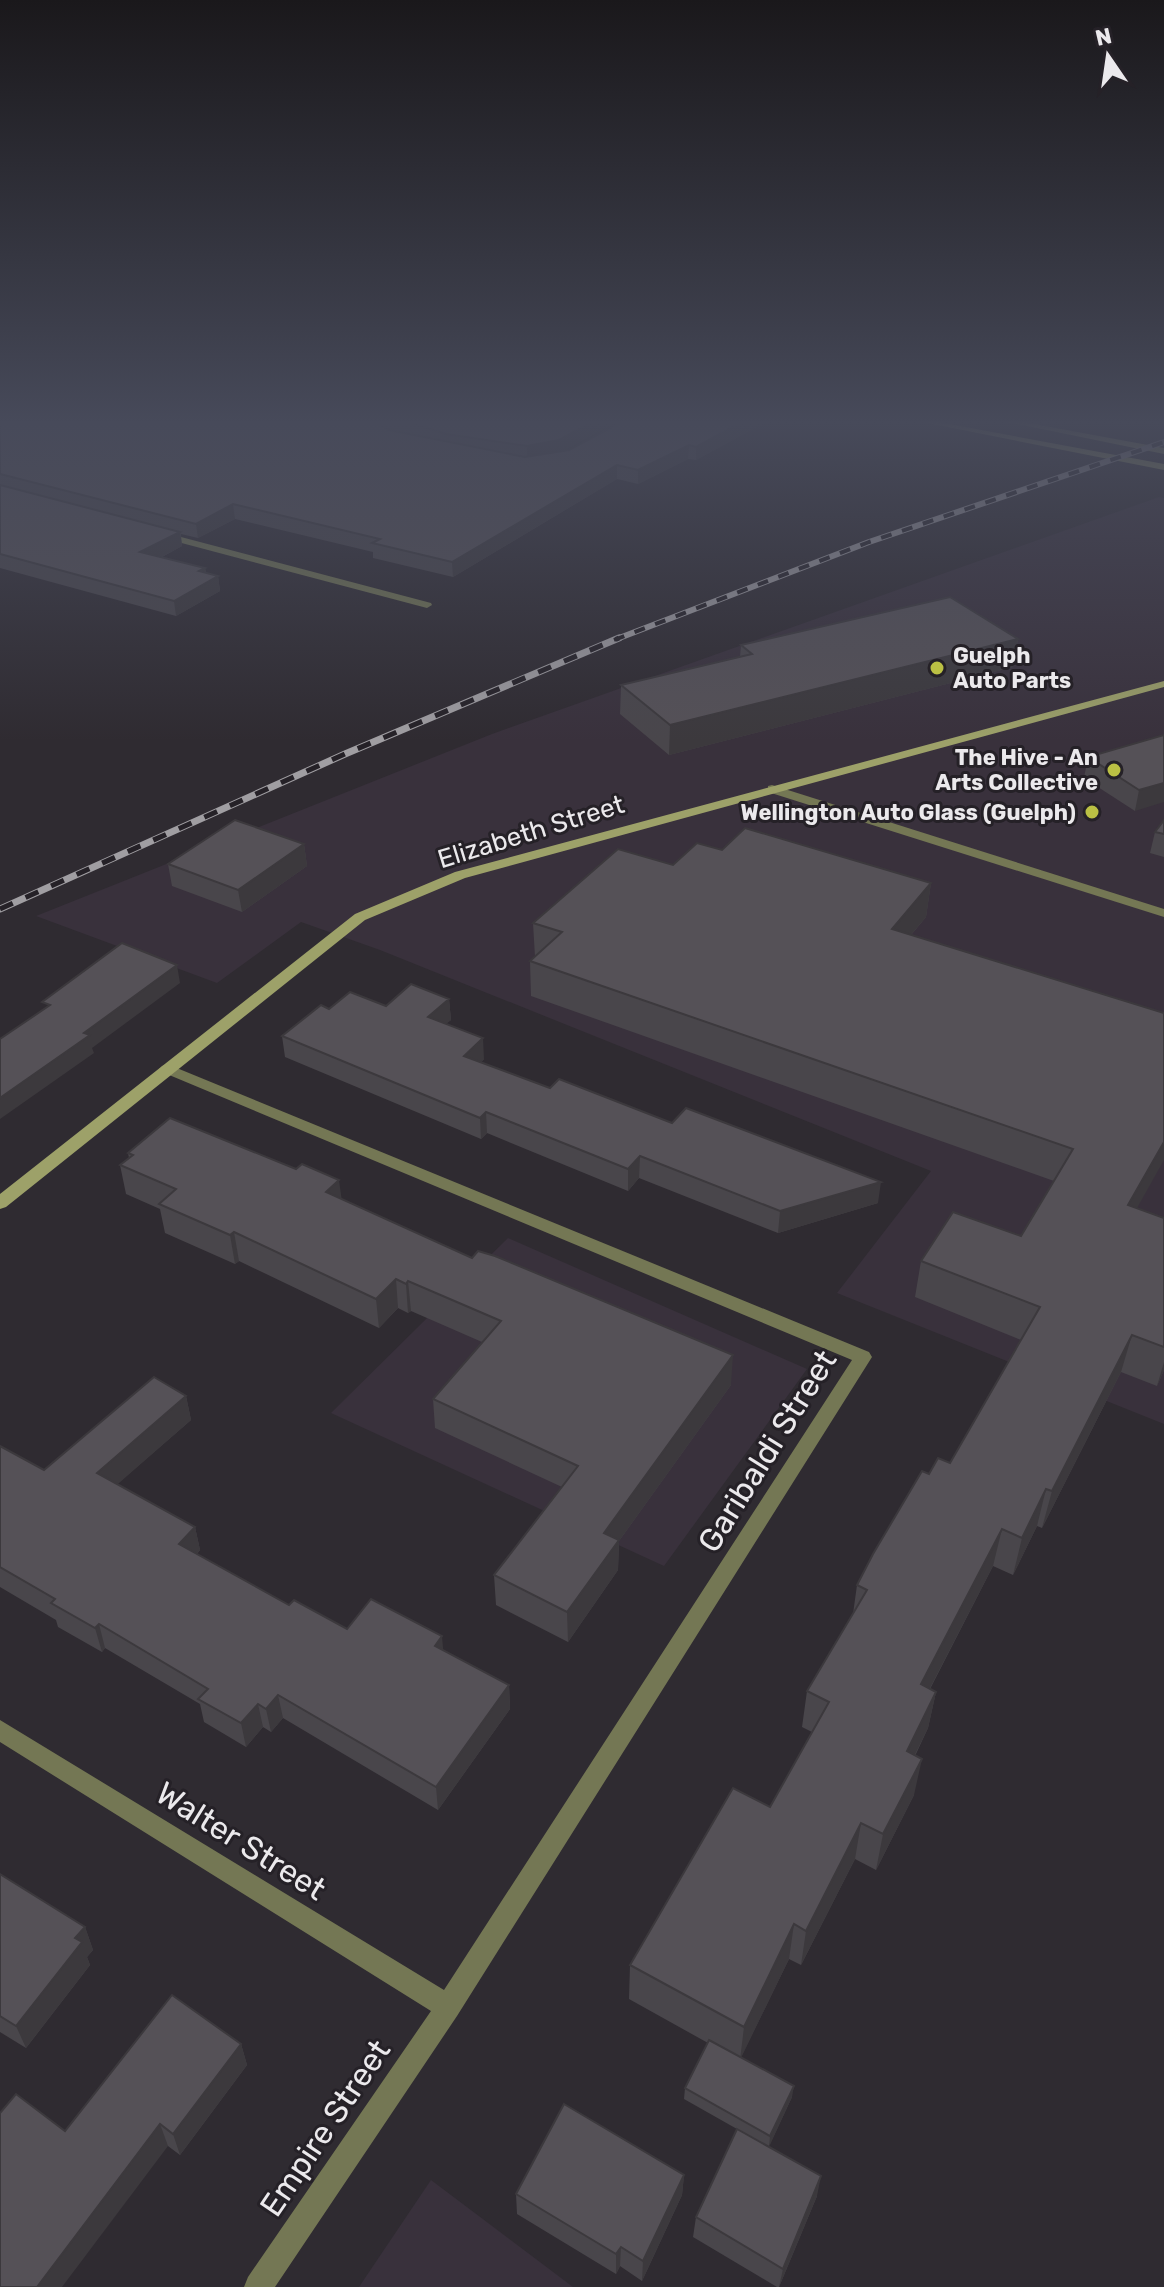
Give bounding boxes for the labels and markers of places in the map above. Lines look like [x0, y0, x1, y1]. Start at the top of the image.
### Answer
place label: Guelph Auto Parts [953, 642, 1071, 694]
marker: Guelph Auto Parts [928, 659, 946, 677]
place label: The Hive - An Arts Collective [935, 744, 1098, 796]
marker: The Hive - An Arts Collective [1105, 761, 1123, 779]
place label: Wellington Auto Glass (Guelph) [741, 799, 1076, 826]
marker: Wellington Auto Glass (Guelph) [1083, 803, 1101, 821]

